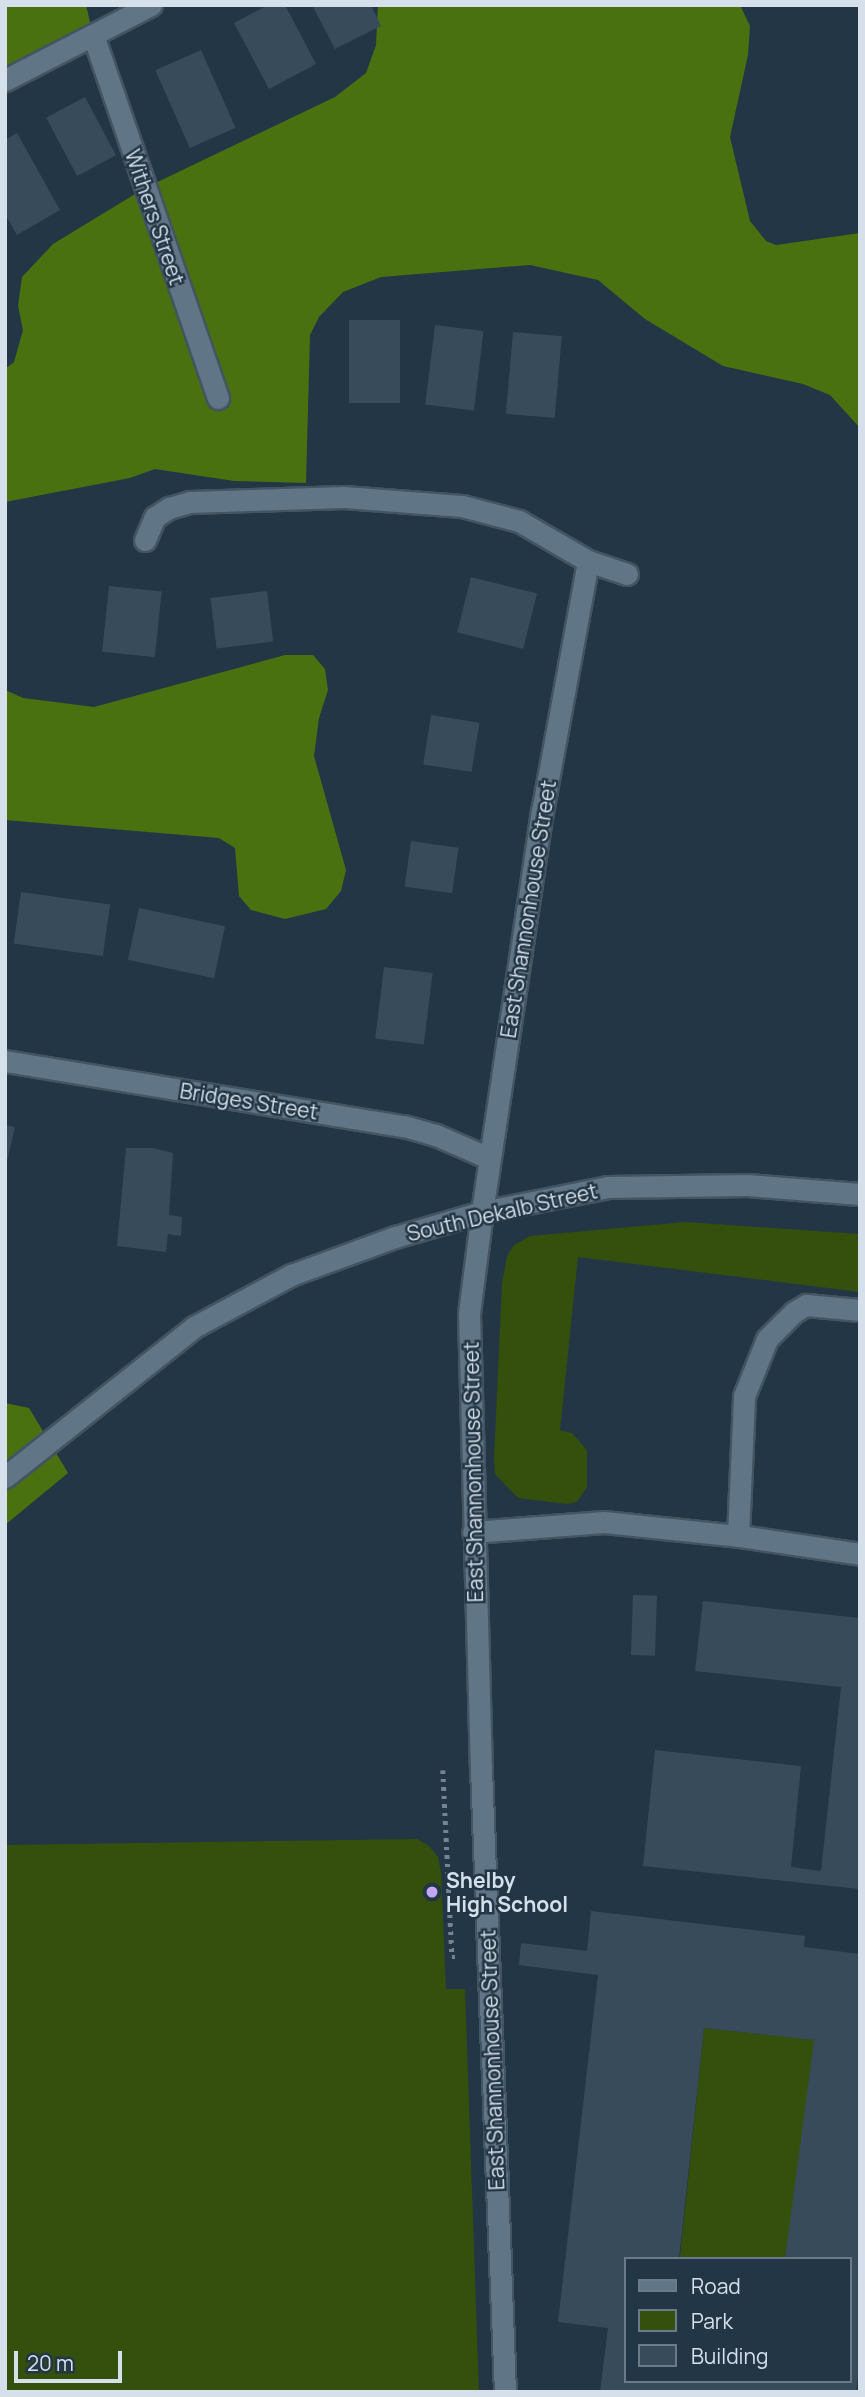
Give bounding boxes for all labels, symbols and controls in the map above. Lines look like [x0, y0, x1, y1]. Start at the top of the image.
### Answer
street label: Withers Street [120, 146, 190, 288]
street label: East Shannonhouse Street [495, 778, 561, 1040]
street label: Bridges Street [178, 1078, 320, 1124]
street label: South Dekalb Street [404, 1178, 600, 1246]
street label: East Shannonhouse Street [458, 1341, 488, 1603]
place label: Shelby High School [446, 1867, 568, 1917]
marker: Shelby High School [424, 1884, 440, 1900]
street label: East Shannonhouse Street [475, 1929, 509, 2191]
legend [624, 2257, 851, 2383]
text: Road [691, 2272, 741, 2300]
text: Park [691, 2307, 733, 2335]
scale bar [18, 2338, 126, 2382]
text: Building [691, 2342, 768, 2370]
text: 20 m [27, 2349, 74, 2377]

